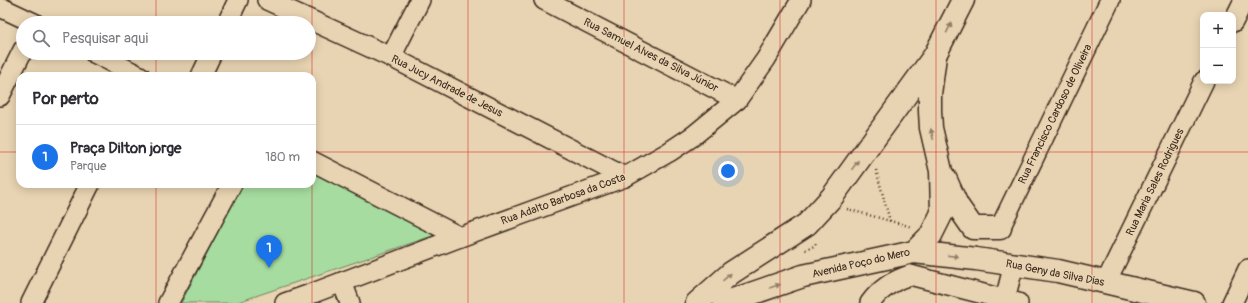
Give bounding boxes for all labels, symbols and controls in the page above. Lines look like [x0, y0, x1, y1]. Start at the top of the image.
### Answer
map controls [1200, 12, 1236, 84]
button: + [1200, 12, 1236, 48]
street label: Rua Samuel Alves da Silva Júnior [581, 15, 721, 95]
search box [16, 16, 316, 60]
one-way arrow [946, 22, 952, 33]
icon: search [30, 27, 52, 49]
text: Pesquisar aqui [62, 29, 148, 48]
street label: Rua Francisco Cardoso de Oliveira [1015, 42, 1095, 186]
button: − [1200, 48, 1236, 84]
street label: Rua Jucy Andrade de Jesus [389, 52, 505, 120]
text: Por perto [32, 88, 99, 109]
street label: Rua Maria Sales Rodrigues [1123, 126, 1187, 238]
one-way arrow [929, 127, 935, 140]
text: Praça Dilton jorge [70, 139, 181, 158]
text: 1 [42, 149, 48, 165]
text: 180 m [265, 149, 300, 165]
text: Parque [70, 158, 106, 174]
one-way arrow [851, 160, 859, 171]
your location [718, 161, 738, 181]
street label: Rua Adalto Barbosa da Costa [499, 170, 627, 228]
pin: 1 [256, 235, 282, 268]
street label: Avenida Poço do Mero [811, 245, 911, 281]
one-way arrow [947, 253, 959, 259]
street label: Rua Geny da Silva Dias [1005, 257, 1106, 289]
one-way arrow [721, 273, 732, 282]
one-way arrow [769, 282, 781, 288]

